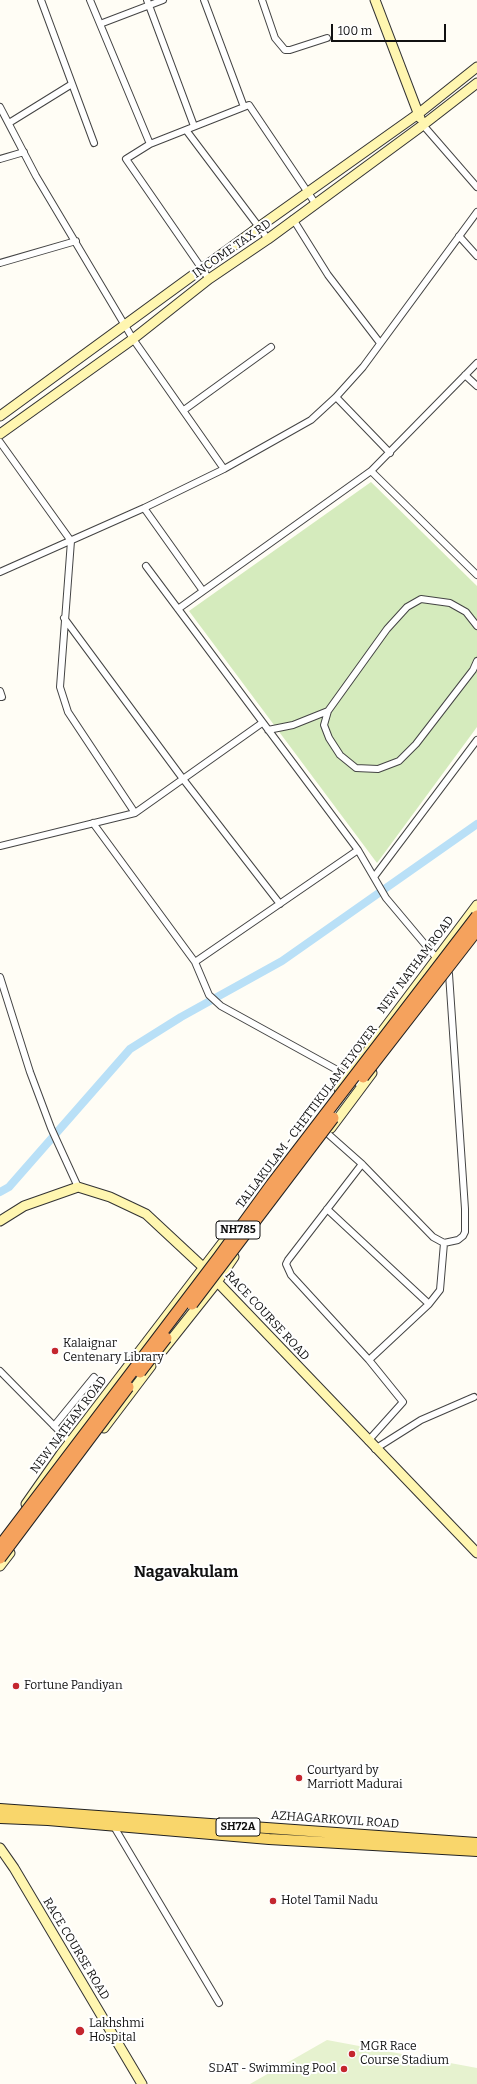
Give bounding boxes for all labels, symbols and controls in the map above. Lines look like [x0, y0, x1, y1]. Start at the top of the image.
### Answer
scale bar [333, 16, 448, 42]
text: 100 m [338, 24, 372, 38]
street label: INCOME TAX RD [190, 217, 274, 281]
street label: NEW NATHAM ROAD [375, 913, 457, 1017]
street label: TALLAKULAM - CHETTIKULAM FLYOVER [233, 1023, 381, 1211]
road number: NH785 [216, 1221, 260, 1239]
street label: RACE COURSE ROAD [222, 1268, 312, 1364]
place label: Kalaignar Centenary Library [63, 1337, 164, 1365]
marker: Kalaignar Centenary Library [50, 1346, 60, 1356]
street label: NEW NATHAM ROAD [28, 1373, 110, 1477]
district label: Nagavakulam [134, 1563, 238, 1583]
place label: Fortune Pandiyan [24, 1679, 123, 1693]
marker: Fortune Pandiyan [11, 1681, 21, 1691]
place label: Courtyard by Marriott Madurai [307, 1764, 403, 1792]
marker: Courtyard by Marriott Madurai [294, 1773, 304, 1783]
street label: AZHAGARKOVIL ROAD [271, 1808, 399, 1832]
road number: SH72A [216, 1818, 260, 1836]
place label: Hotel Tamil Nadu [281, 1894, 378, 1908]
street label: RACE COURSE ROAD [40, 1895, 112, 2003]
marker: Hotel Tamil Nadu [268, 1896, 278, 1906]
place label: Lakhshmi Hospital [89, 2017, 144, 2045]
marker: Lakhshmi Hospital [74, 2025, 86, 2037]
place label: MGR Race Course Stadium [360, 2040, 449, 2068]
marker: MGR Race Course Stadium [347, 2049, 357, 2059]
place label: SDAT - Swimming Pool [209, 2062, 336, 2076]
marker: SDAT - Swimming Pool [339, 2064, 349, 2074]

